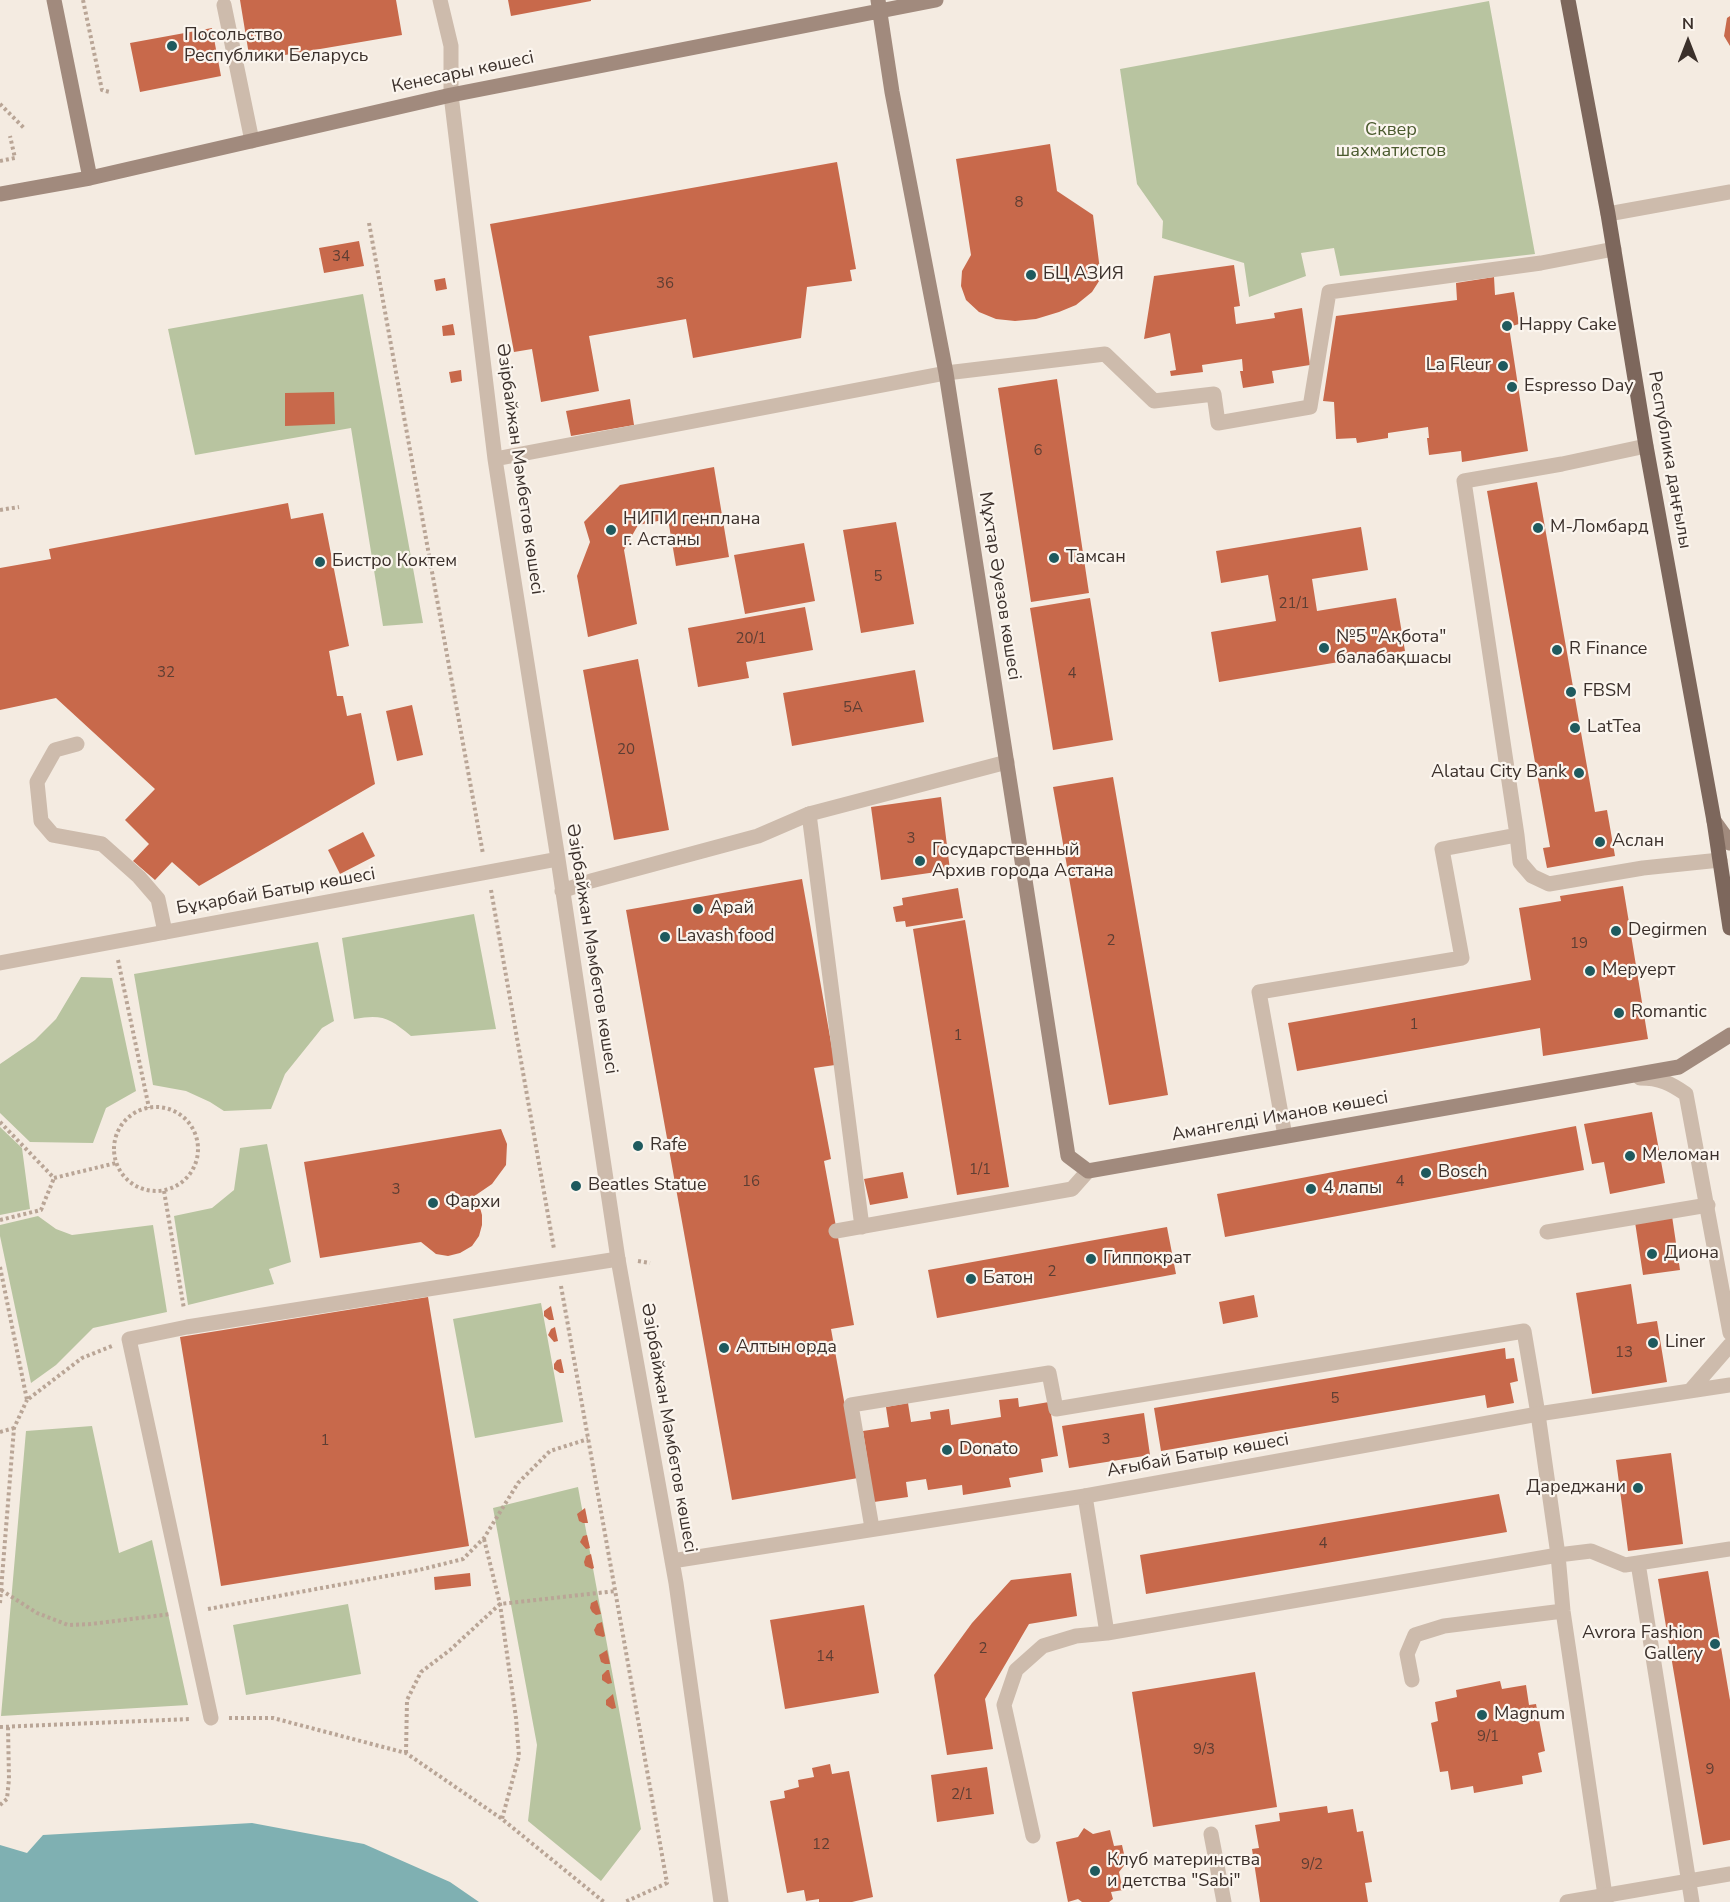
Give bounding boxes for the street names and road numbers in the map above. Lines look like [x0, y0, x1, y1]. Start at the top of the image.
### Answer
street label: Кенесары көшесі [390, 47, 536, 99]
street label: Әзірбайжан Мәмбетов көшесі [491, 342, 547, 596]
street label: Республика даңғылы [1643, 369, 1695, 551]
street label: Мұхтар Әуезов көшесі [973, 490, 1025, 682]
street label: Әзірбайжан Мәмбетов көшесі [561, 822, 621, 1076]
street label: Бұқарбай Батыр көшесі [175, 864, 377, 920]
street label: Амангелді Иманов көшесі [1170, 1087, 1390, 1147]
street label: Әзірбайжан Мәмбетов көшесі [635, 1301, 701, 1555]
street label: Ағыбай Батыр көшесі [1105, 1429, 1291, 1483]

